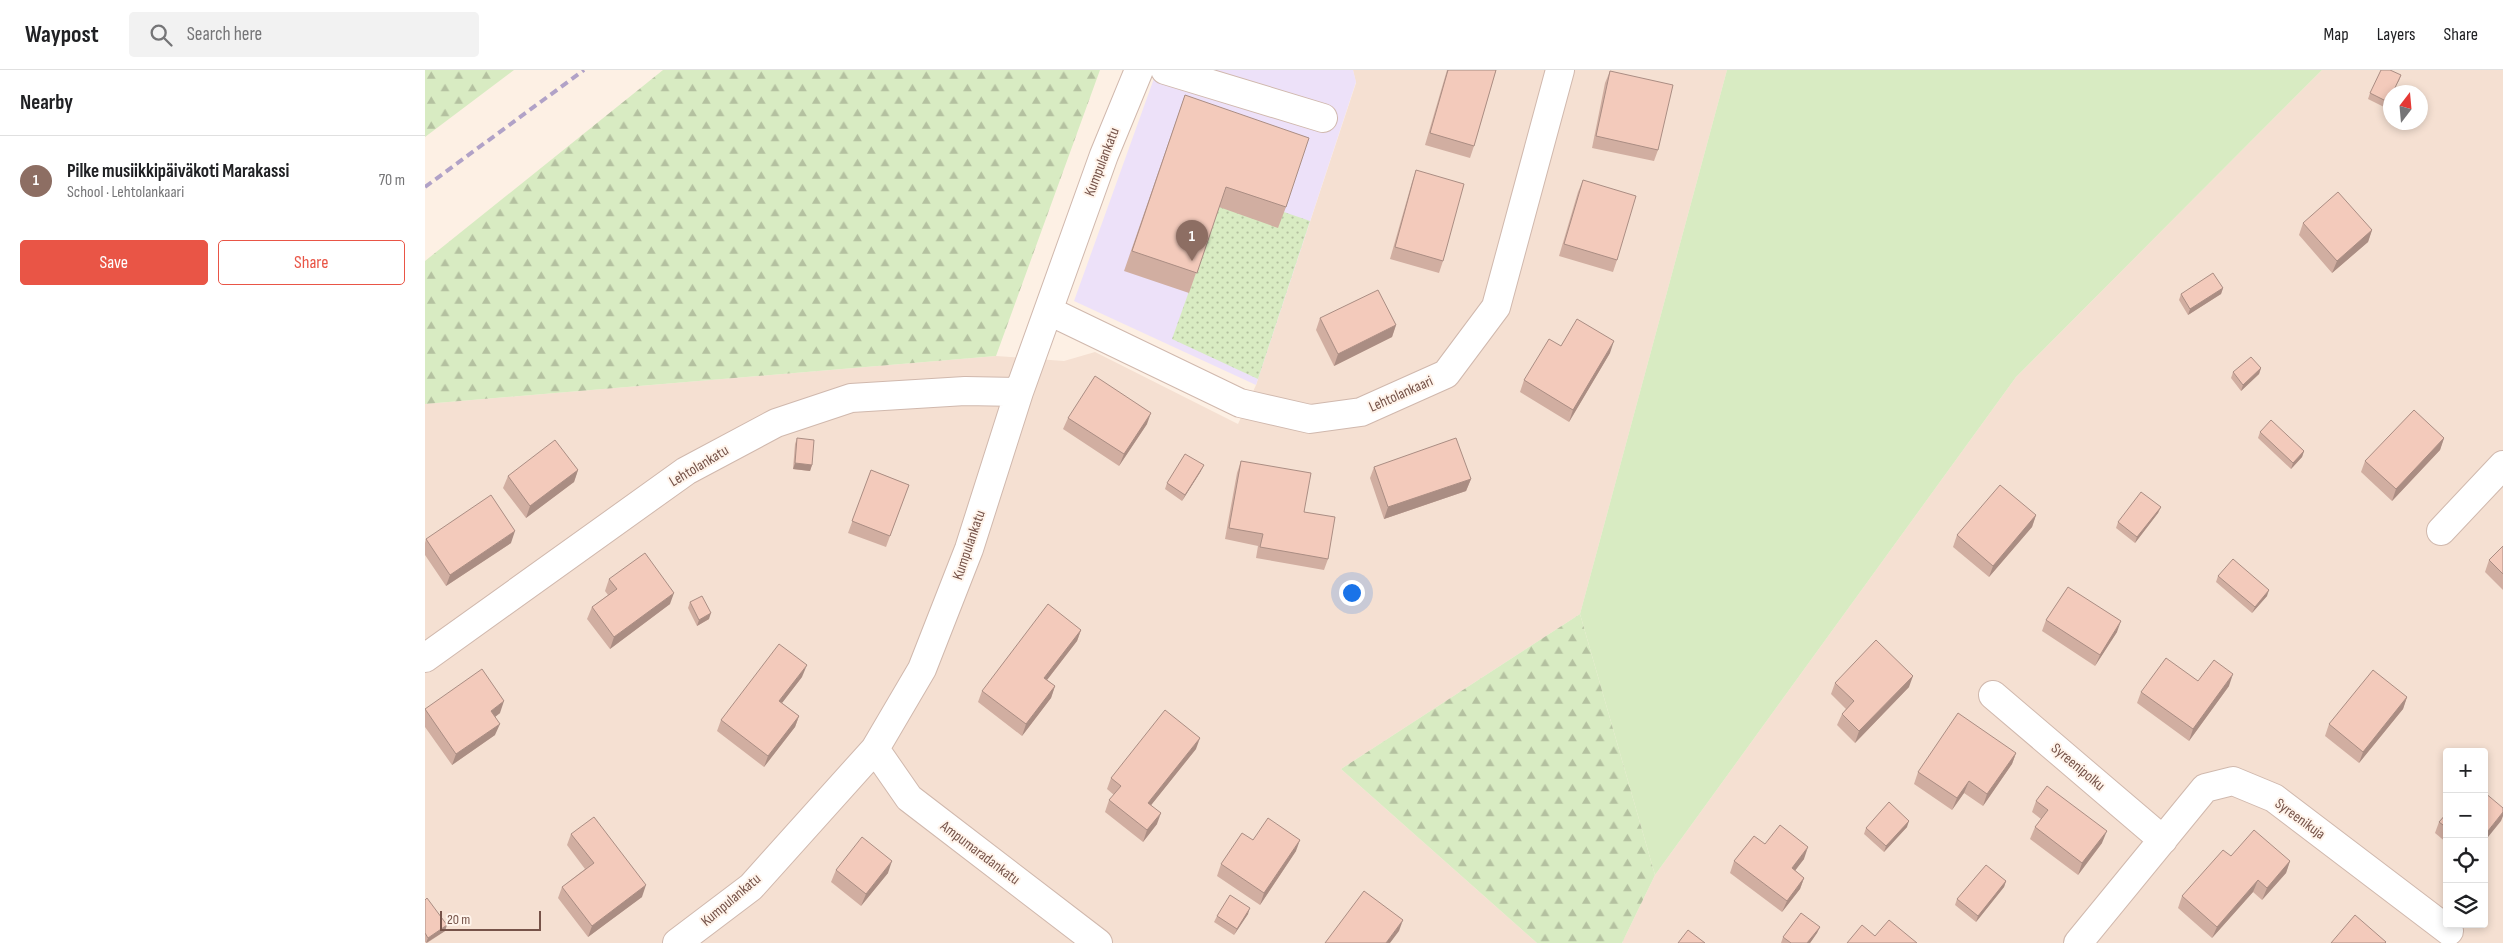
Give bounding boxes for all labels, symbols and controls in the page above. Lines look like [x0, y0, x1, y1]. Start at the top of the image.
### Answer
search box [129, 12, 479, 57]
text: Waypost [25, 20, 99, 49]
icon: search [147, 21, 175, 49]
text: Search here [187, 23, 262, 46]
text: Map [2324, 24, 2349, 45]
text: Layers [2377, 24, 2416, 45]
text: Share [2444, 24, 2478, 45]
north arrow [2383, 85, 2428, 130]
text: Nearby [20, 90, 73, 115]
street label: Kumpulankatu [1080, 125, 1124, 199]
text: Pilke musiikkipäiväkoti Marakassi [67, 160, 289, 183]
text: 1 [33, 171, 39, 190]
text: 70 m [379, 171, 405, 190]
text: School · Lehtolankaari [67, 183, 184, 202]
pin: 1 [1176, 220, 1208, 261]
button: Save [20, 240, 208, 285]
button: Share [218, 240, 405, 285]
street label: Lehtolankaari [1366, 371, 1436, 417]
street label: Lehtolankatu [666, 441, 732, 491]
street label: Kumpulankatu [948, 508, 990, 582]
your location [1339, 580, 1365, 606]
street label: Syreenipolku [2047, 739, 2109, 795]
map controls [2443, 748, 2488, 928]
button: + [2443, 748, 2488, 793]
button: − [2443, 793, 2488, 838]
street label: Syreenikuja [2271, 794, 2329, 844]
street label: Ampumaradankatu [936, 816, 1024, 889]
button: locate [2443, 838, 2488, 883]
street label: Kumpulankatu [697, 869, 765, 931]
button: layers [2443, 883, 2488, 928]
scale bar [440, 908, 541, 931]
text: 20 m [447, 911, 470, 928]

